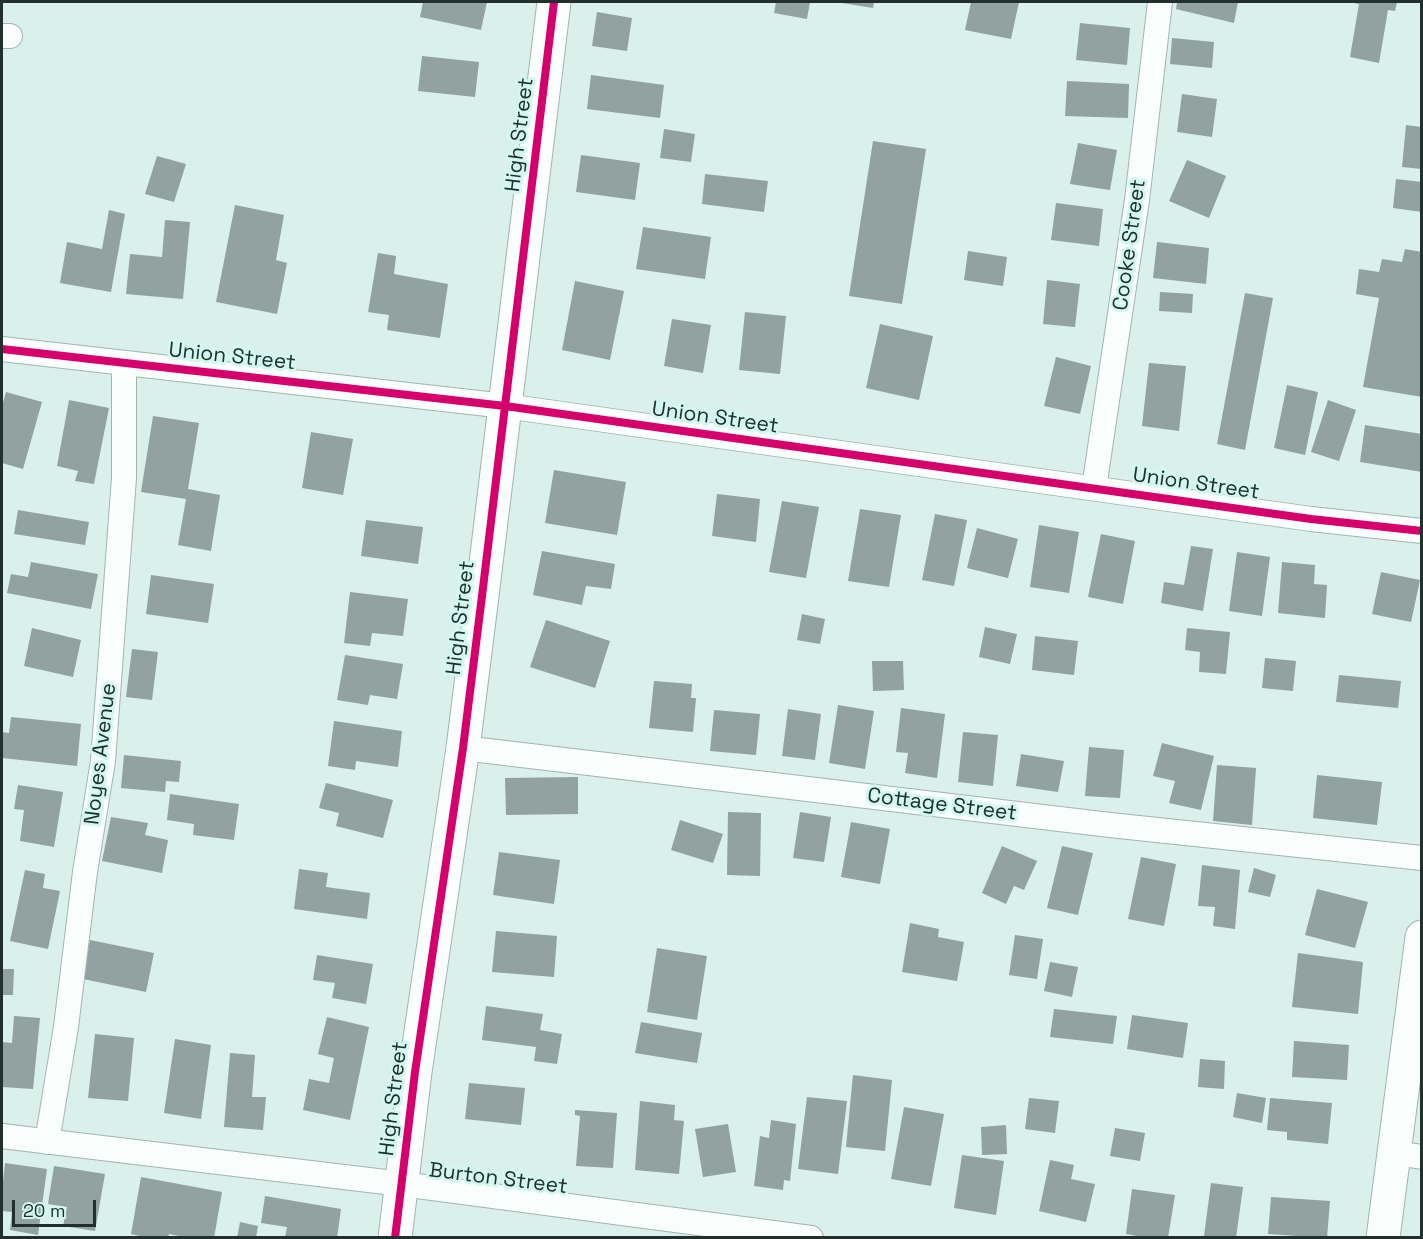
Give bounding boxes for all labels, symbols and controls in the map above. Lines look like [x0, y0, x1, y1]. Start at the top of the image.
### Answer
street label: High Street [500, 76, 540, 194]
street label: Cooke Street [1108, 178, 1152, 312]
street label: Union Street [167, 338, 297, 376]
street label: Union Street [650, 397, 780, 439]
street label: Union Street [1131, 463, 1261, 505]
street label: High Street [441, 559, 481, 677]
street label: Noyes Avenue [80, 682, 122, 826]
street label: Cottage Street [866, 783, 1018, 827]
street label: High Street [374, 1040, 414, 1158]
street label: Burton Street [427, 1158, 569, 1200]
scale bar [15, 1188, 99, 1226]
text: 20 m [23, 1199, 66, 1222]

